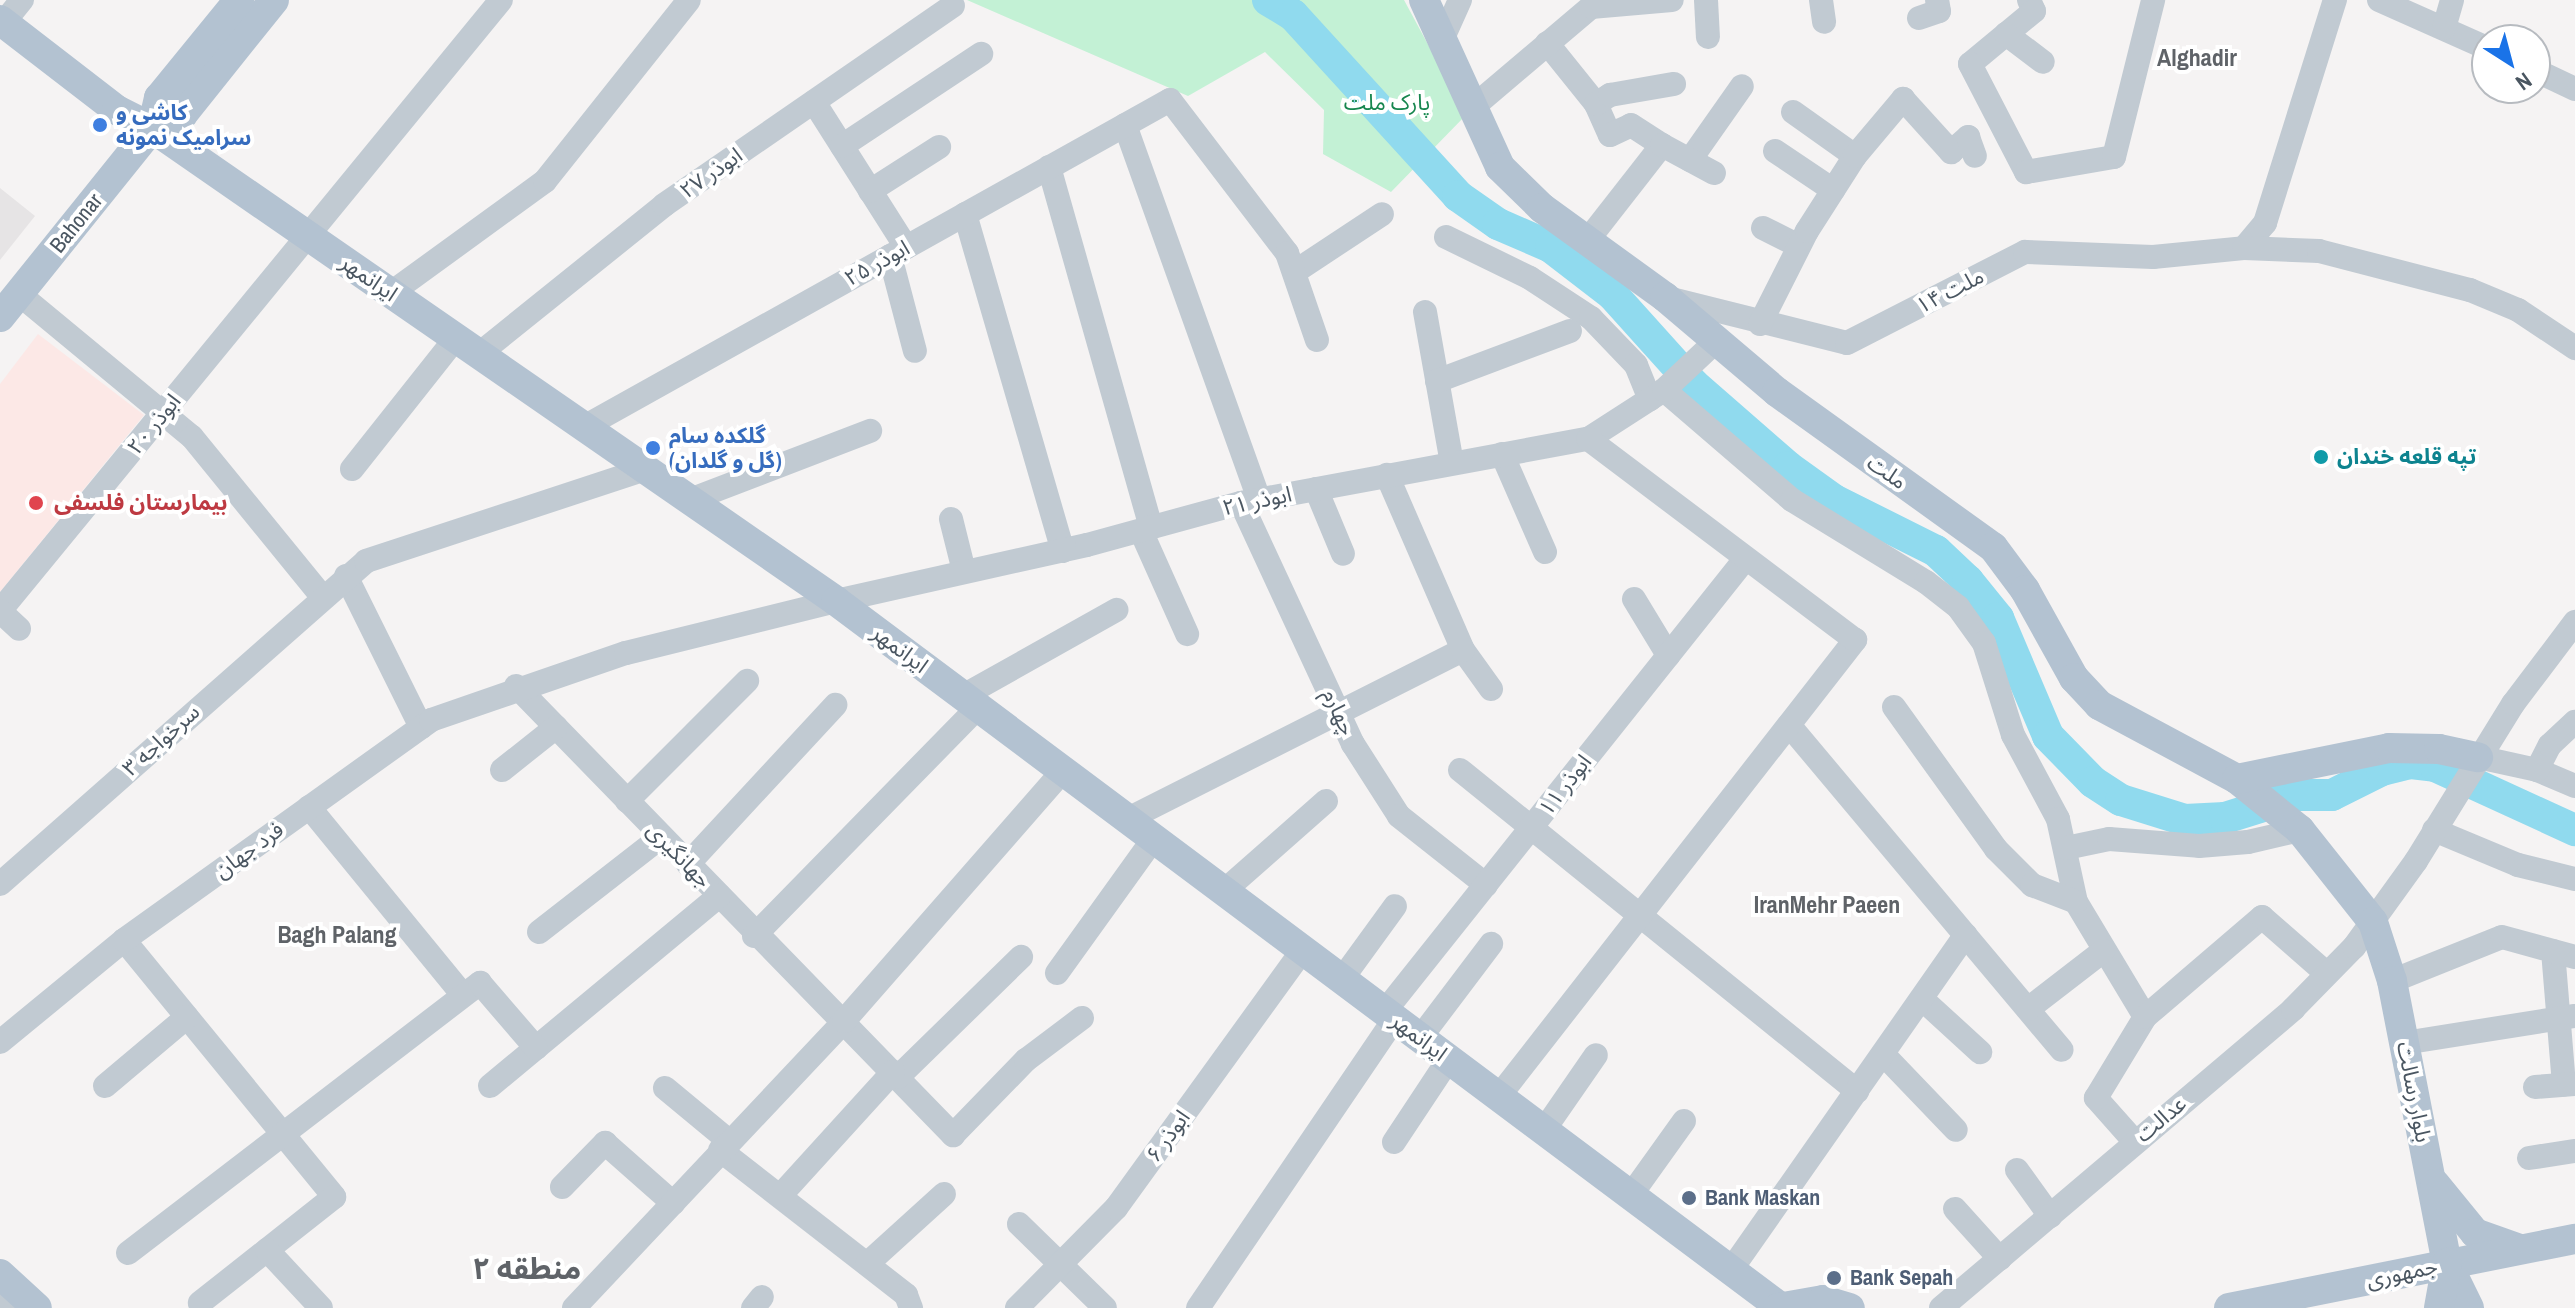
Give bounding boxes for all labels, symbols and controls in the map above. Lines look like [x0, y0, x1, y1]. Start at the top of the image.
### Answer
north arrow [2471, 24, 2551, 104]
district label: Alghadir [2157, 44, 2237, 72]
text: N [2510, 66, 2538, 98]
park label: پارک ملت [1344, 90, 1430, 116]
place label: کاشی و سرامیک نمونه [116, 99, 251, 150]
marker: کاشی و سرامیک نمونه [91, 116, 109, 134]
street label: ابوذر ۲۷ [675, 142, 747, 204]
street label: Bahonar [44, 188, 108, 258]
street label: ابوذر ۲۵ [840, 234, 914, 292]
street label: ایرانمهر [335, 249, 403, 307]
street label: ۱۴ ملت [1912, 263, 1988, 319]
street label: ابوذر ۲۰ [122, 388, 186, 460]
place label: گلکده سام (گل و گلدان) [669, 422, 782, 474]
marker: گلکده سام (گل و گلدان) [644, 439, 662, 457]
place label: تپه قلعه خندان [2337, 444, 2476, 470]
marker: تپه قلعه خندان [2312, 448, 2330, 466]
street label: ملت [1862, 449, 1912, 495]
street label: ۲۱ ابوذر [1220, 481, 1294, 521]
place label: بیمارستان فلسفی [54, 490, 228, 516]
marker: بیمارستان فلسفی [25, 492, 47, 514]
street label: ایرانمهر [867, 619, 933, 679]
street label: چهارم [1317, 685, 1361, 739]
street label: سرخواجه ۳ [117, 698, 205, 782]
street label: ابوذر ۱۱ [1533, 749, 1597, 821]
street label: فرد جهان [209, 816, 289, 884]
street label: جهانگیری [641, 817, 717, 893]
district label: IranMehr Paeen [1754, 891, 1900, 919]
district label: Bagh Palang [277, 921, 397, 949]
street label: ایرانمهر [1386, 1007, 1452, 1067]
street label: بلوار رسالت [2391, 1039, 2437, 1145]
street label: عدالت [2130, 1090, 2192, 1148]
street label: ابوذر ۶ [1140, 1105, 1196, 1167]
place label: Bank Maskan [1705, 1185, 1820, 1211]
marker: Bank Maskan [1680, 1189, 1698, 1207]
district label: منطقه ۲ [473, 1250, 581, 1286]
street label: جمهوری [2364, 1253, 2440, 1293]
place label: Bank Sepah [1850, 1265, 1953, 1291]
marker: Bank Sepah [1825, 1269, 1843, 1287]

